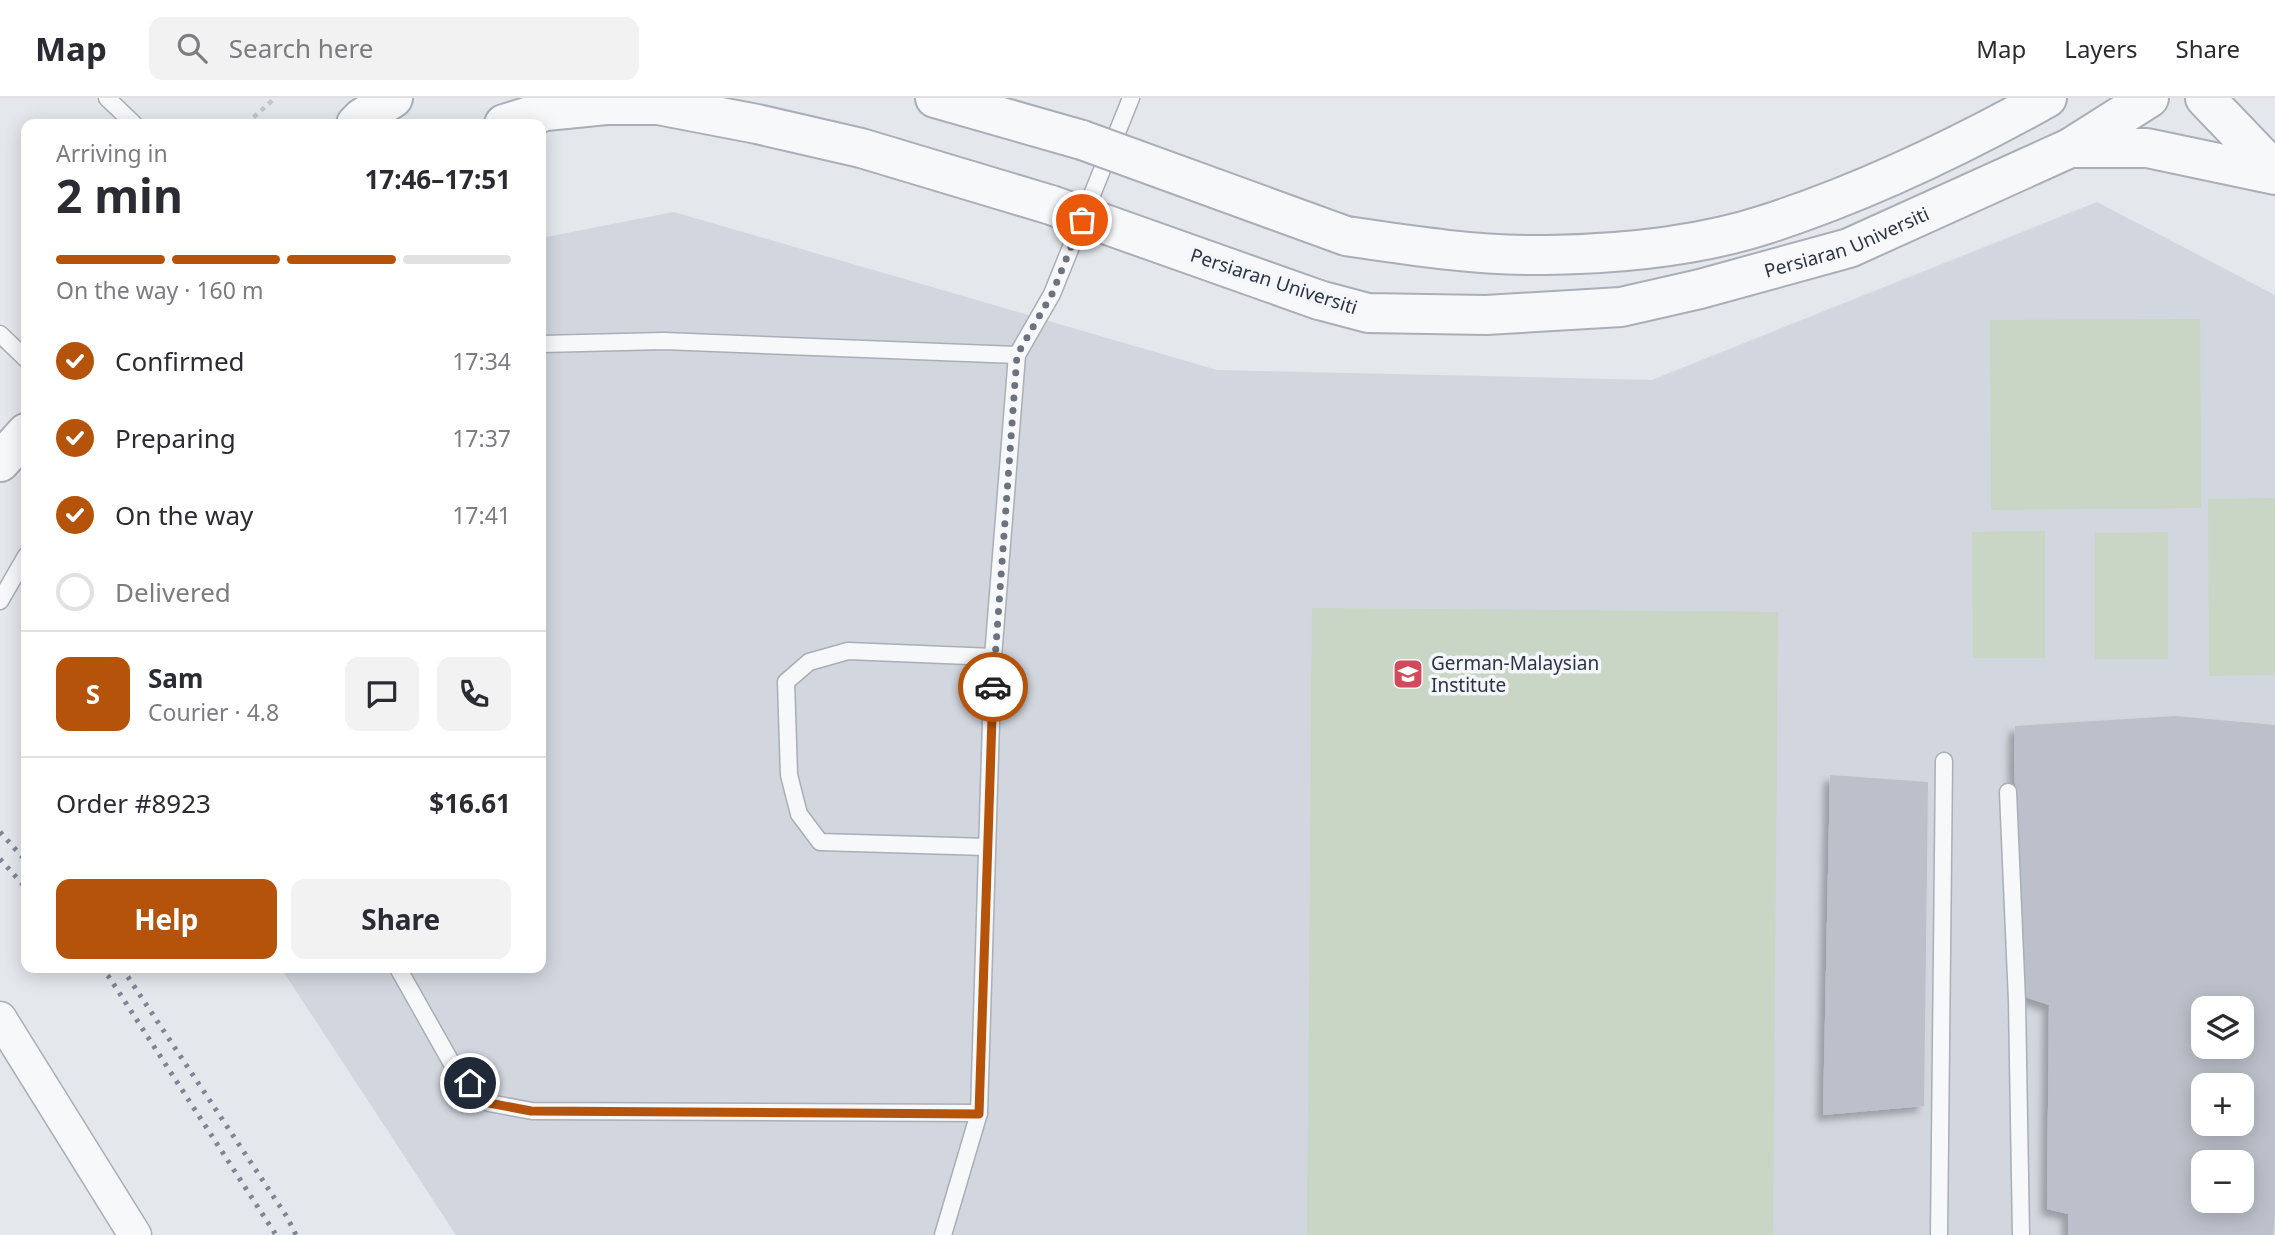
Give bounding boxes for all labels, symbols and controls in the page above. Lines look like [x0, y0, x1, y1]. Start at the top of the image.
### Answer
search box [149, 17, 639, 80]
text: Map [35, 26, 107, 71]
icon: search [173, 29, 211, 67]
text: Search here [229, 30, 373, 66]
text: Map [1976, 32, 2026, 65]
text: Layers [2064, 32, 2138, 65]
text: Share [2176, 32, 2240, 65]
text: Arriving in [56, 137, 168, 169]
text: 17:46–17:51 [364, 161, 511, 197]
text: 2 min [56, 164, 183, 226]
pin [1052, 190, 1112, 250]
street label: Persiaran Universiti [1761, 200, 1933, 284]
icon: bag [1063, 201, 1101, 239]
street label: Persiaran Universiti [1187, 242, 1361, 320]
text: On the way · 160 m [56, 274, 263, 306]
icon: check [56, 342, 94, 380]
text: Confirmed [115, 343, 245, 379]
text: 17:34 [452, 345, 511, 377]
icon: check [56, 419, 94, 457]
text: Preparing [115, 420, 236, 456]
text: 17:37 [452, 422, 511, 454]
icon: check [56, 496, 94, 534]
text: On the way [115, 497, 253, 533]
text: 17:41 [452, 499, 511, 531]
text: Delivered [115, 574, 231, 610]
place label: German-Malaysian Institute [1431, 650, 1599, 698]
courier [958, 652, 1028, 722]
button: chat [345, 657, 419, 731]
button: phone [437, 657, 511, 731]
school or university icon: German-Malaysian Institute [1391, 657, 1425, 691]
text: Sam [148, 660, 203, 696]
icon: car [974, 668, 1012, 706]
text: S [86, 676, 100, 712]
text: Courier · 4.8 [148, 696, 279, 728]
text: Order #8923 [56, 785, 211, 821]
text: $16.61 [429, 785, 511, 821]
button: Help [56, 879, 277, 959]
button: Share [291, 879, 511, 959]
map controls [2191, 996, 2254, 1213]
button: layers [2191, 996, 2254, 1059]
pin [440, 1053, 500, 1113]
icon: home [451, 1064, 489, 1102]
button: + [2191, 1073, 2254, 1136]
button: − [2191, 1150, 2254, 1213]

